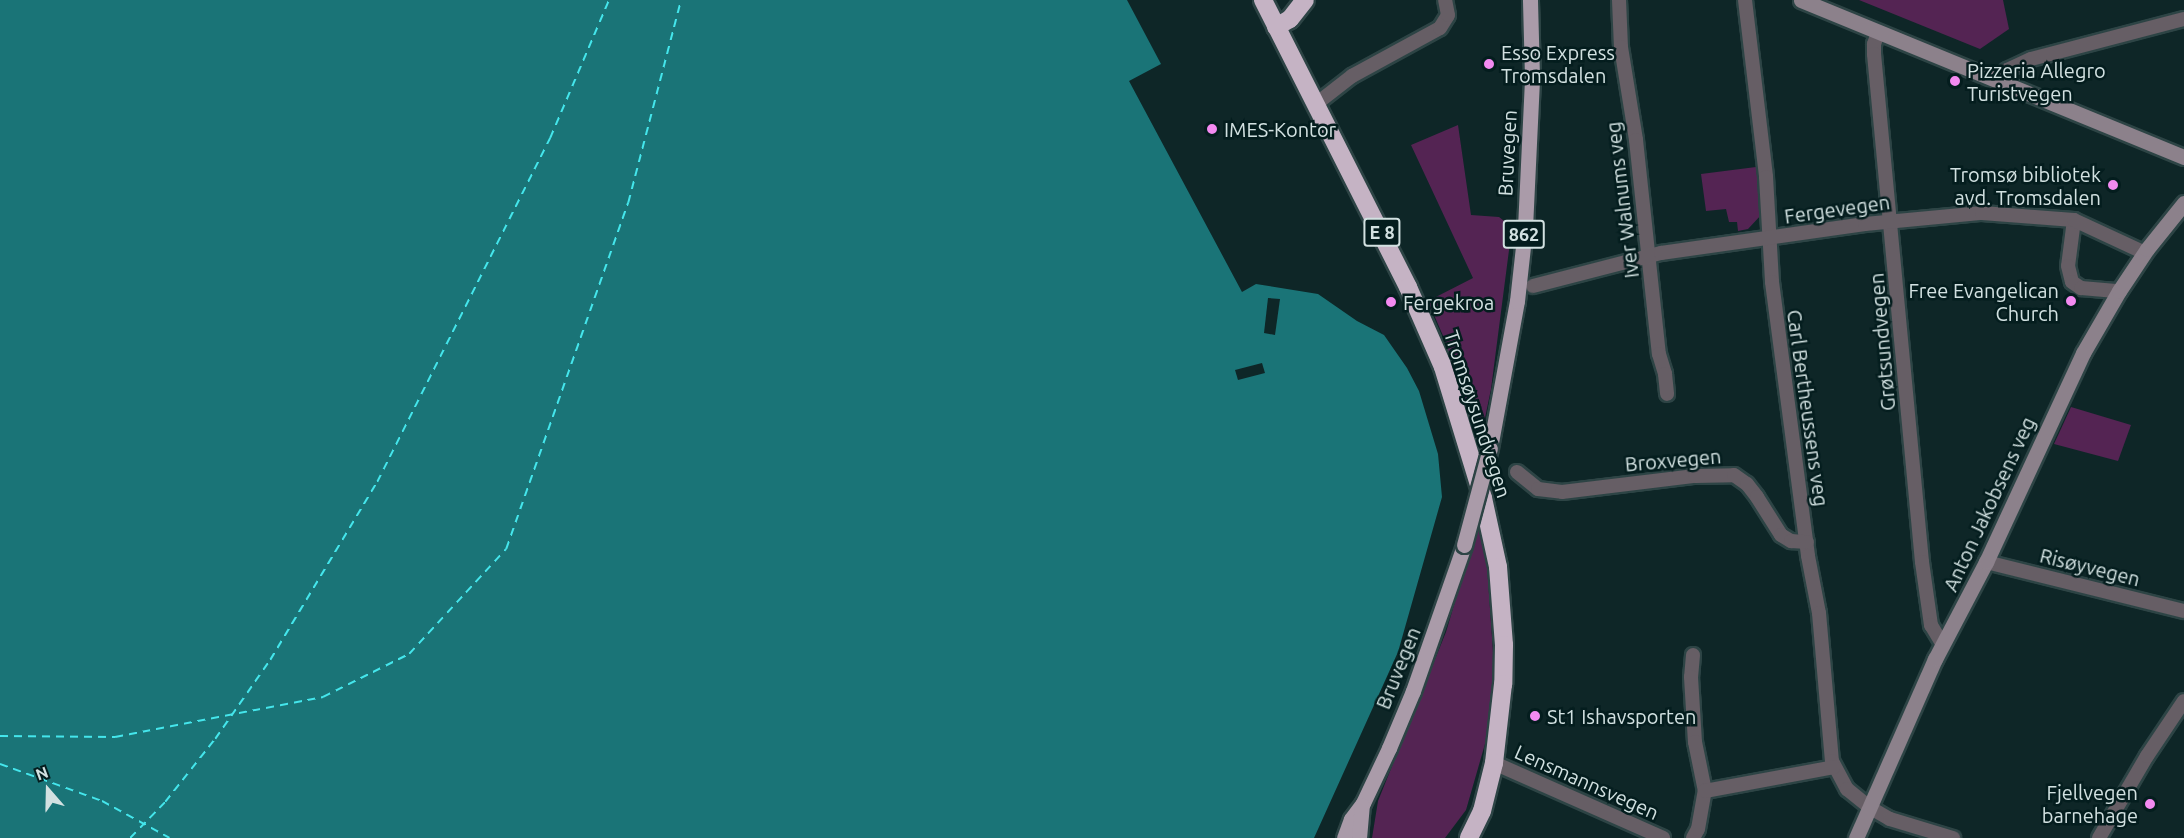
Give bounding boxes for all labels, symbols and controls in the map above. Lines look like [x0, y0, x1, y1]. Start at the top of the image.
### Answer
place label: Esso Express Tromsdalen [1501, 40, 1615, 87]
marker: Esso Express Tromsdalen [1482, 57, 1496, 71]
place label: Pizzeria Allegro Turistvegen [1967, 58, 2106, 105]
marker: Pizzeria Allegro Turistvegen [1948, 74, 1962, 88]
street label: Bruvegen [1493, 109, 1521, 197]
place label: IMES-Kontor [1224, 117, 1336, 141]
street label: Iver Walnums veg [1601, 120, 1643, 280]
marker: IMES-Kontor [1205, 122, 1219, 136]
place label: Tromsø bibliotek avd. Tromsdalen [1950, 162, 2101, 209]
marker: Tromsø bibliotek avd. Tromsdalen [2106, 178, 2120, 192]
street label: Fergevegen [1783, 190, 1891, 228]
road number: E 8 [1362, 217, 1402, 247]
road number: 862 [1502, 219, 1546, 249]
street label: Grøtsundvegen [1864, 272, 1900, 412]
place label: Free Evangelican Church [1909, 278, 2059, 325]
place label: Fergekroa [1403, 290, 1494, 314]
marker: Free Evangelican Church [2064, 294, 2078, 308]
marker: Fergekroa [1384, 295, 1398, 309]
street label: Carl Bertheussens veg [1782, 308, 1834, 508]
street label: Tromsøysundvegen [1440, 327, 1516, 501]
street label: Anton Jakobsens veg [1938, 413, 2040, 595]
street label: Broxvegen [1624, 444, 1722, 476]
street label: Risøyvegen [2037, 543, 2143, 591]
street label: Bruvegen [1371, 623, 1425, 713]
place label: St1 Ishavsporten [1547, 704, 1696, 728]
marker: St1 Ishavsporten [1528, 709, 1542, 723]
street label: Lensmannsvegen [1511, 739, 1663, 825]
north arrow [18, 760, 78, 820]
text: N [33, 763, 51, 784]
place label: Fjellvegen barnehage [2042, 780, 2138, 827]
marker: Fjellvegen barnehage [2143, 797, 2157, 811]

